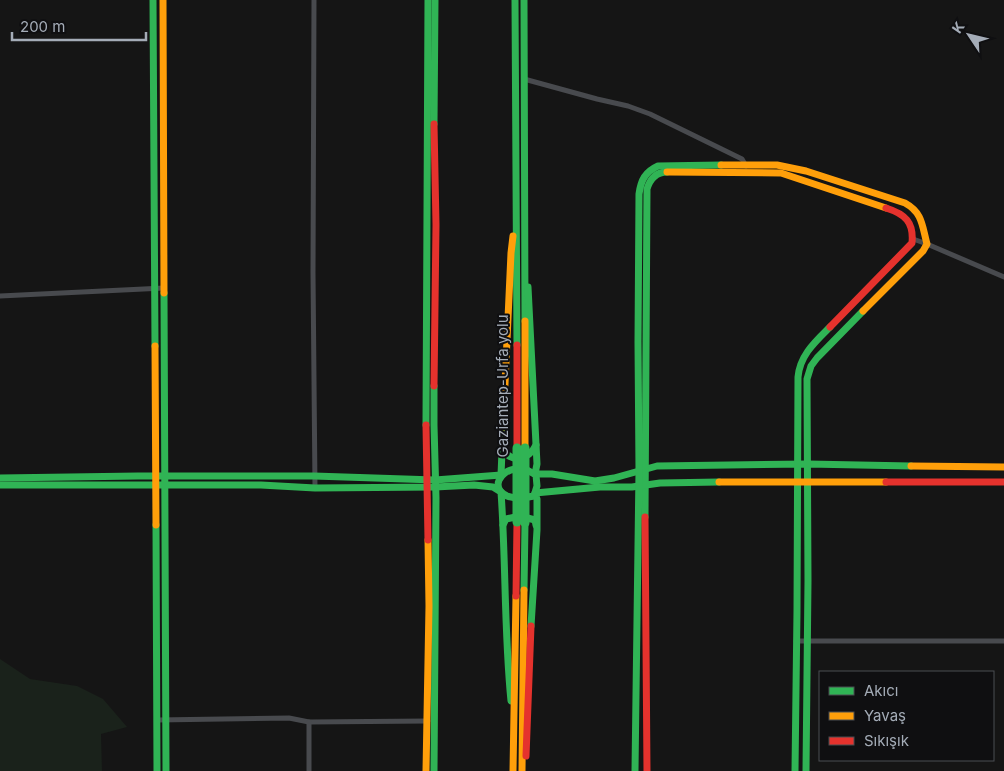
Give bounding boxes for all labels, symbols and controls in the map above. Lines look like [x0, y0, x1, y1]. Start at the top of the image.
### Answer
scale bar [12, 10, 146, 42]
north arrow [944, 10, 994, 60]
text: 200 m [20, 17, 65, 36]
text: K [948, 18, 968, 36]
street label: Gaziantep-Urfa yolu [493, 314, 512, 458]
legend [819, 671, 994, 761]
text: Akıcı [864, 681, 898, 700]
text: Yavaş [864, 706, 906, 725]
text: Sıkışık [864, 731, 910, 750]

